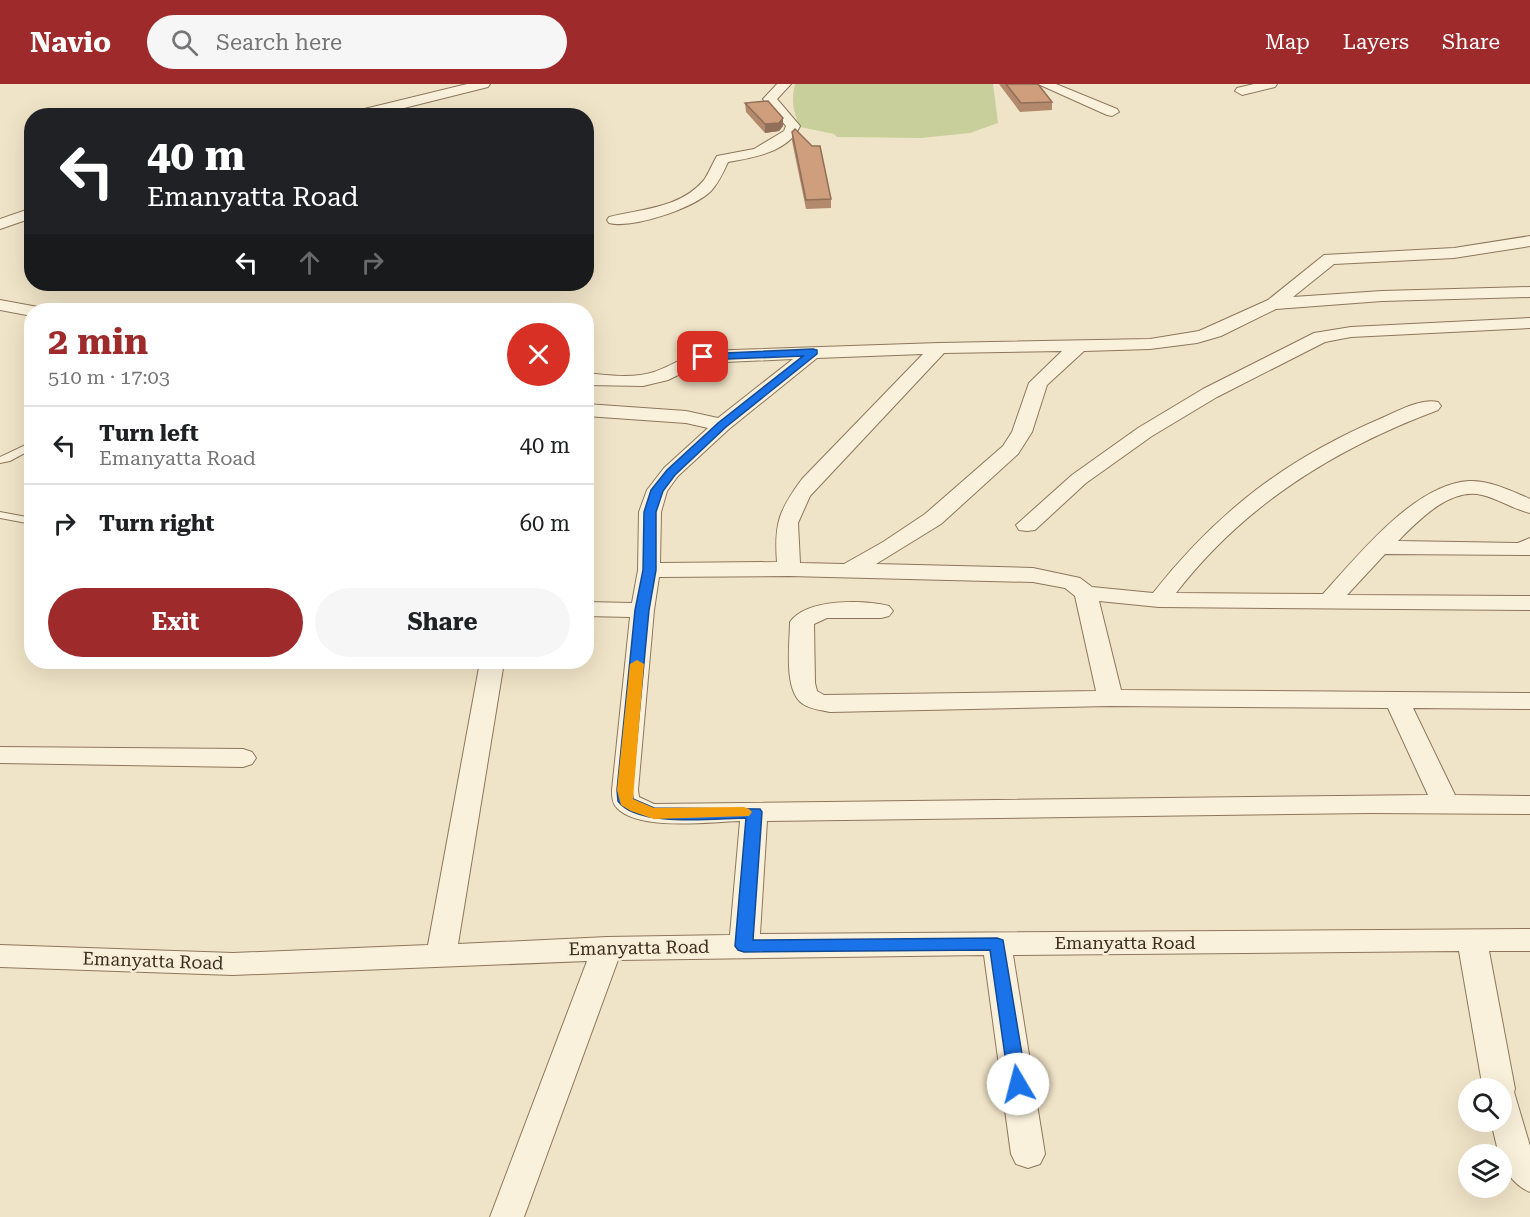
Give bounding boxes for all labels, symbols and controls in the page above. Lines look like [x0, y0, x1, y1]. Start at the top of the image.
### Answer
search box [147, 15, 567, 69]
text: Navio [30, 26, 111, 59]
icon: search [168, 26, 201, 59]
text: Search here [216, 30, 342, 55]
text: Map [1265, 30, 1310, 54]
text: Layers [1343, 30, 1409, 54]
text: Share [1442, 30, 1500, 54]
text: 40 m [147, 131, 245, 180]
icon: left [48, 132, 126, 210]
text: Emanyatta Road [147, 181, 359, 213]
icon: left [230, 246, 263, 279]
icon: ahead [293, 246, 326, 279]
icon: right [356, 246, 389, 279]
text: 2 min [48, 321, 148, 363]
button: close [507, 323, 570, 386]
pin [677, 331, 728, 382]
icon: arrive [686, 340, 719, 373]
text: 510 m · 17:03 [48, 365, 170, 389]
text: Turn left [99, 421, 199, 446]
icon: left [48, 429, 81, 462]
text: 40 m [520, 433, 570, 458]
text: Emanyatta Road [99, 446, 256, 470]
icon: right [48, 507, 81, 540]
text: Turn right [99, 511, 214, 536]
text: 60 m [520, 511, 570, 536]
button: Exit [48, 588, 303, 657]
button: Share [315, 588, 570, 657]
street label: Emanyatta Road [1054, 932, 1196, 953]
street label: Emanyatta Road [568, 936, 710, 959]
street label: Emanyatta Road [82, 948, 224, 973]
position arrow [986, 1052, 1050, 1116]
map controls [1458, 1078, 1512, 1198]
button: search [1458, 1078, 1512, 1132]
button: layers [1458, 1144, 1512, 1198]

